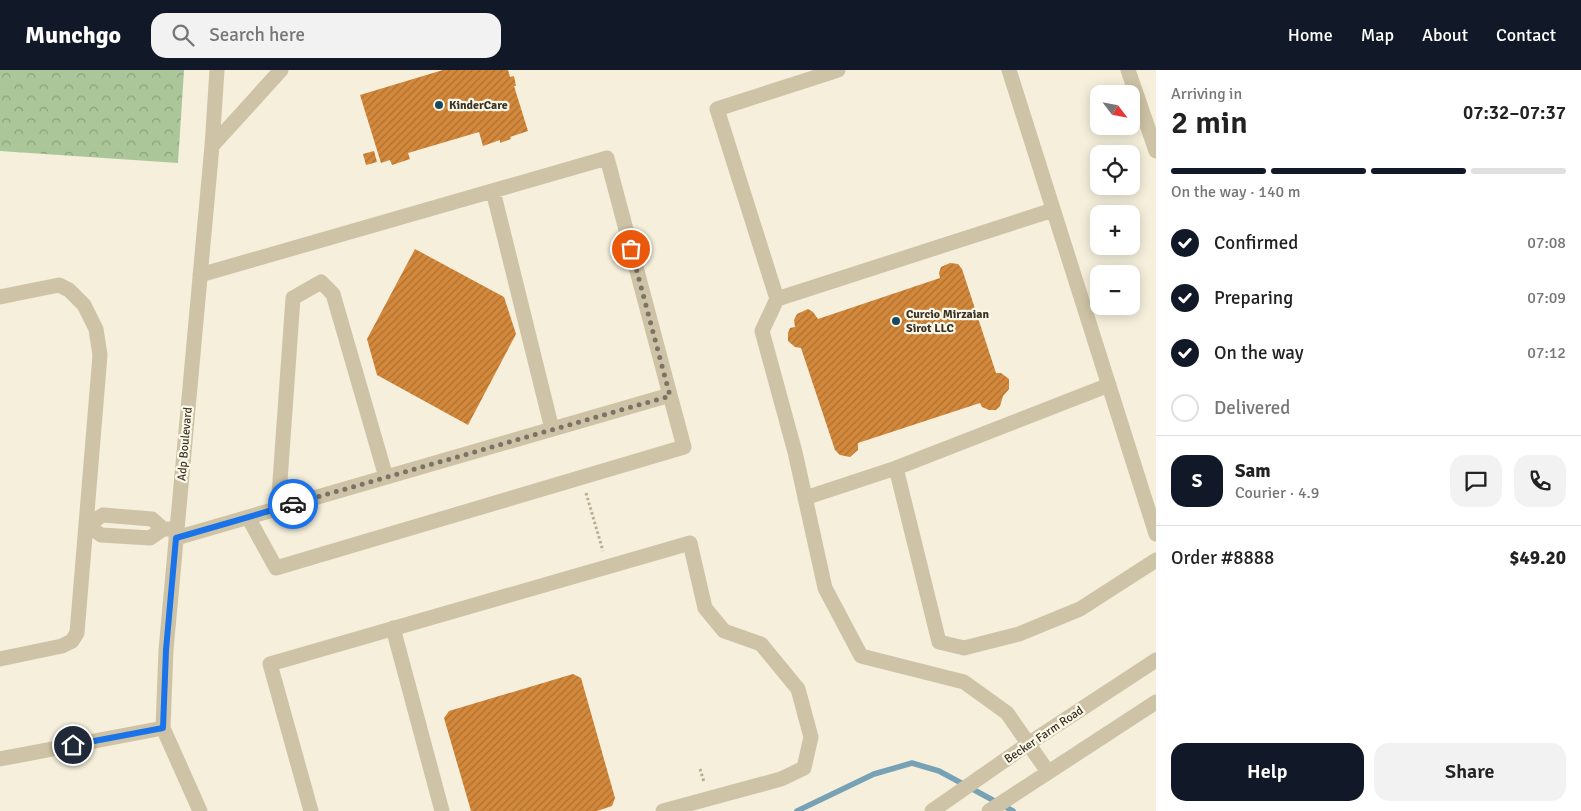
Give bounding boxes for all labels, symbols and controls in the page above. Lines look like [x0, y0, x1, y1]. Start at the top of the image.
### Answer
search box [151, 13, 501, 58]
text: Munchgo [25, 20, 121, 50]
icon: search [169, 21, 197, 49]
text: Search here [209, 23, 305, 47]
text: Home [1288, 24, 1333, 46]
text: Map [1361, 24, 1394, 46]
text: About [1422, 24, 1468, 46]
text: Contact [1496, 24, 1556, 46]
text: Arriving in [1171, 84, 1242, 104]
north arrow [1090, 85, 1140, 135]
map controls [1090, 85, 1140, 315]
place label: KinderCare [449, 98, 508, 113]
marker: KinderCare [433, 99, 445, 111]
text: 07:32–07:37 [1463, 101, 1566, 125]
text: 2 min [1171, 103, 1248, 142]
button: locate [1090, 145, 1140, 195]
text: On the way · 140 m [1171, 182, 1301, 202]
button: + [1090, 205, 1140, 255]
pin [610, 228, 652, 270]
icon: check [1171, 229, 1199, 257]
text: Confirmed [1214, 231, 1298, 255]
text: 07:08 [1527, 233, 1566, 253]
icon: bag [617, 235, 645, 263]
button: − [1090, 265, 1140, 315]
icon: check [1171, 284, 1199, 312]
text: Preparing [1214, 286, 1293, 310]
text: 07:09 [1527, 288, 1566, 308]
place label: Curcio Mirzaian Sirot LLC [906, 307, 989, 336]
marker: Curcio Mirzaian Sirot LLC [890, 315, 902, 327]
icon: check [1171, 339, 1199, 367]
text: On the way [1214, 341, 1304, 365]
text: 07:12 [1527, 343, 1566, 363]
text: Delivered [1214, 396, 1290, 420]
street label: Adp Boulevard [174, 406, 196, 482]
button: chat [1450, 455, 1502, 507]
button: phone [1514, 455, 1566, 507]
text: Sam [1235, 459, 1271, 483]
text: S [1192, 469, 1202, 493]
courier [268, 479, 318, 529]
text: Courier · 4.9 [1235, 483, 1319, 503]
icon: car [279, 490, 307, 518]
text: Order #8888 [1171, 546, 1274, 570]
text: $49.20 [1509, 546, 1566, 570]
street label: Becker Farm Road [1002, 703, 1086, 767]
pin [52, 724, 94, 766]
icon: home [59, 731, 87, 759]
button: Help [1171, 743, 1364, 801]
button: Share [1374, 743, 1566, 801]

